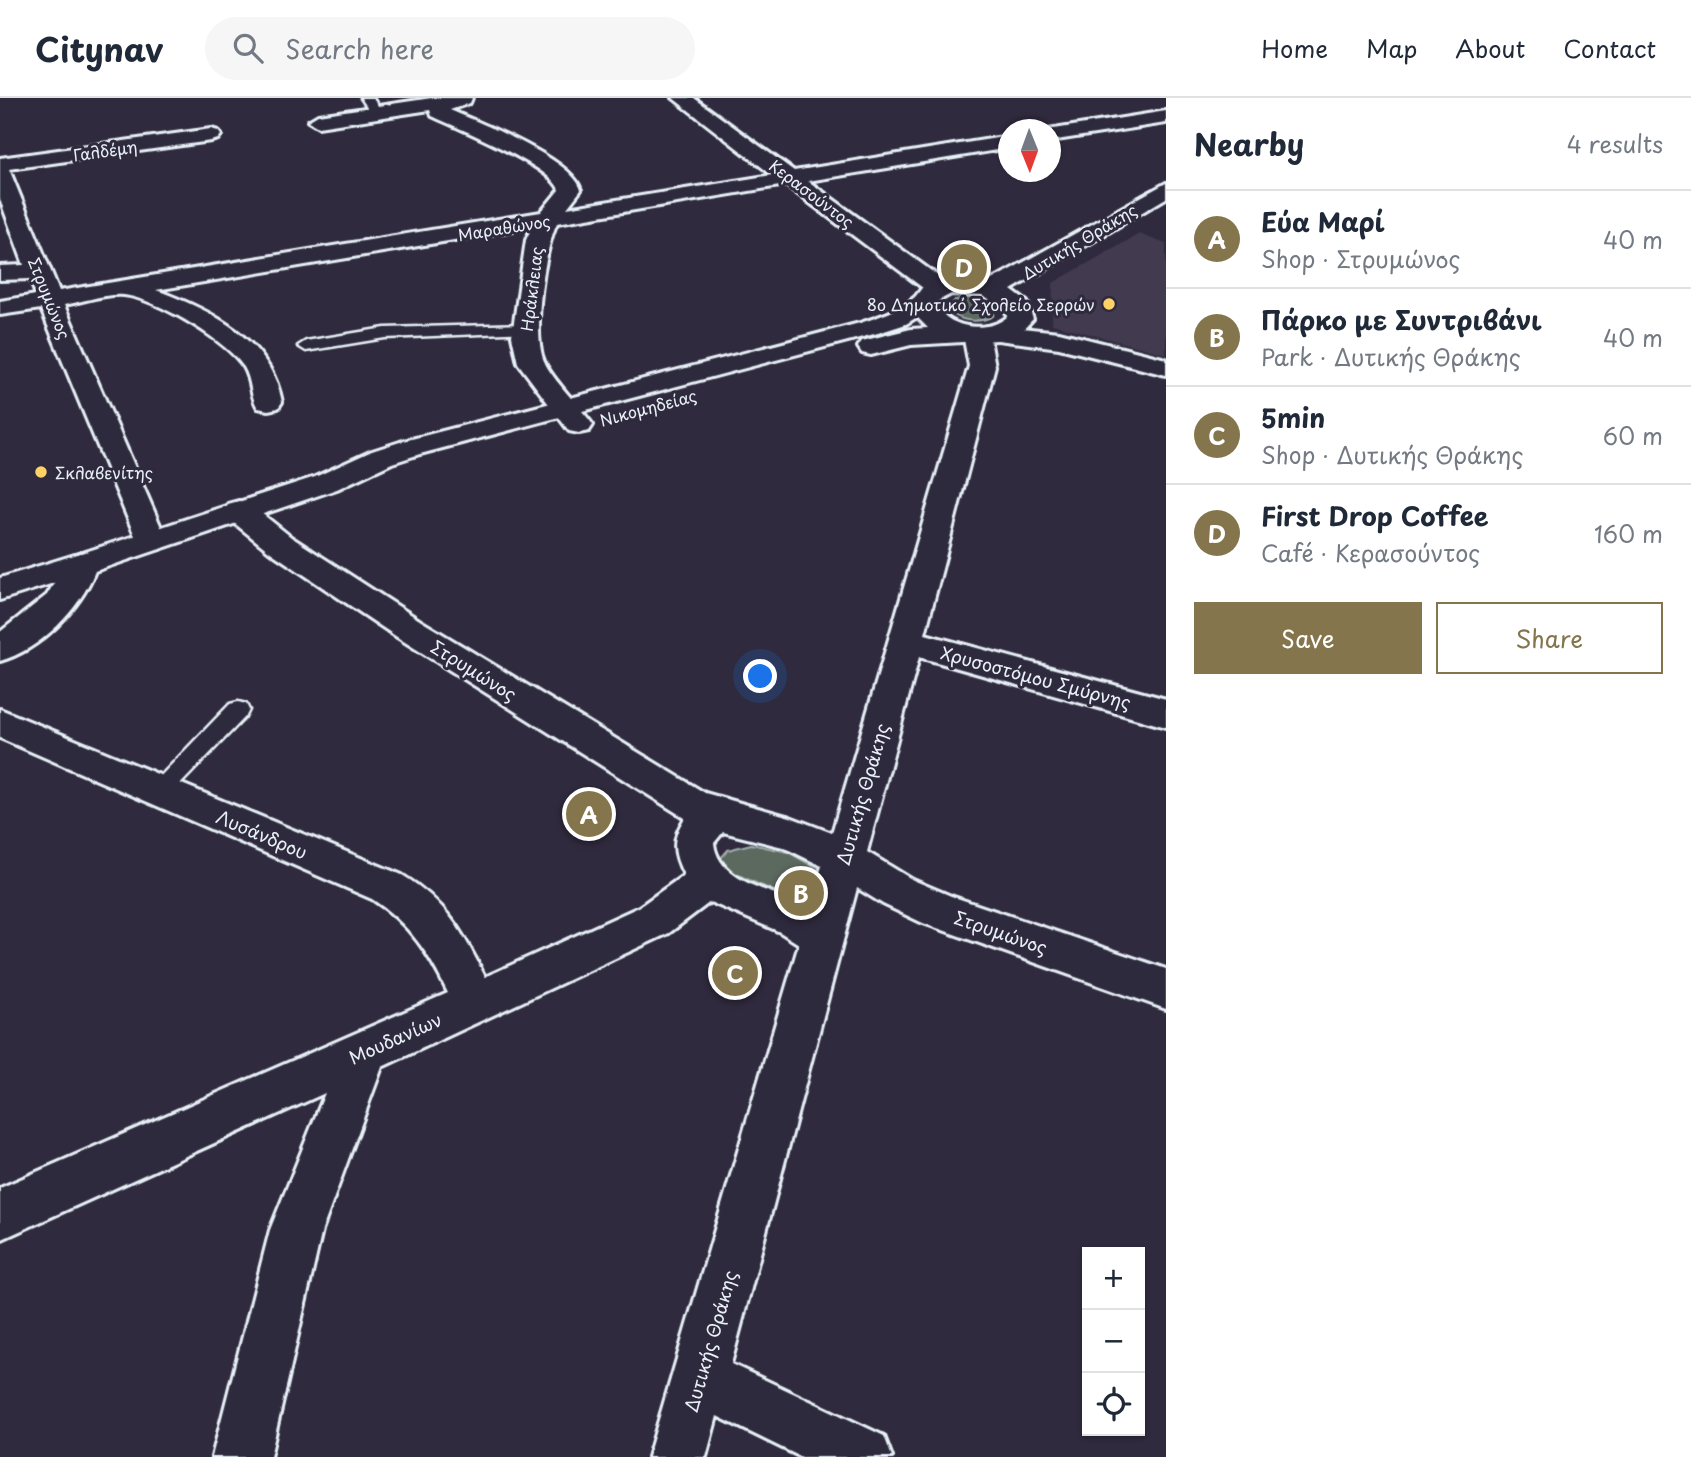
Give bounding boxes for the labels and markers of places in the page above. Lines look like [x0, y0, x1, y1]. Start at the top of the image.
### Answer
pin: D [941, 241, 987, 293]
place label: 8ο Δημοτικό Σχολείο Σερρών [867, 292, 1095, 316]
marker: 8ο Δημοτικό Σχολείο Σερρών [1101, 296, 1117, 312]
place label: Σκλαβενίτης [55, 460, 153, 484]
marker: Σκλαβενίτης [33, 464, 49, 480]
pin: A [566, 788, 612, 840]
pin: B [778, 867, 824, 919]
pin: C [712, 947, 758, 999]

